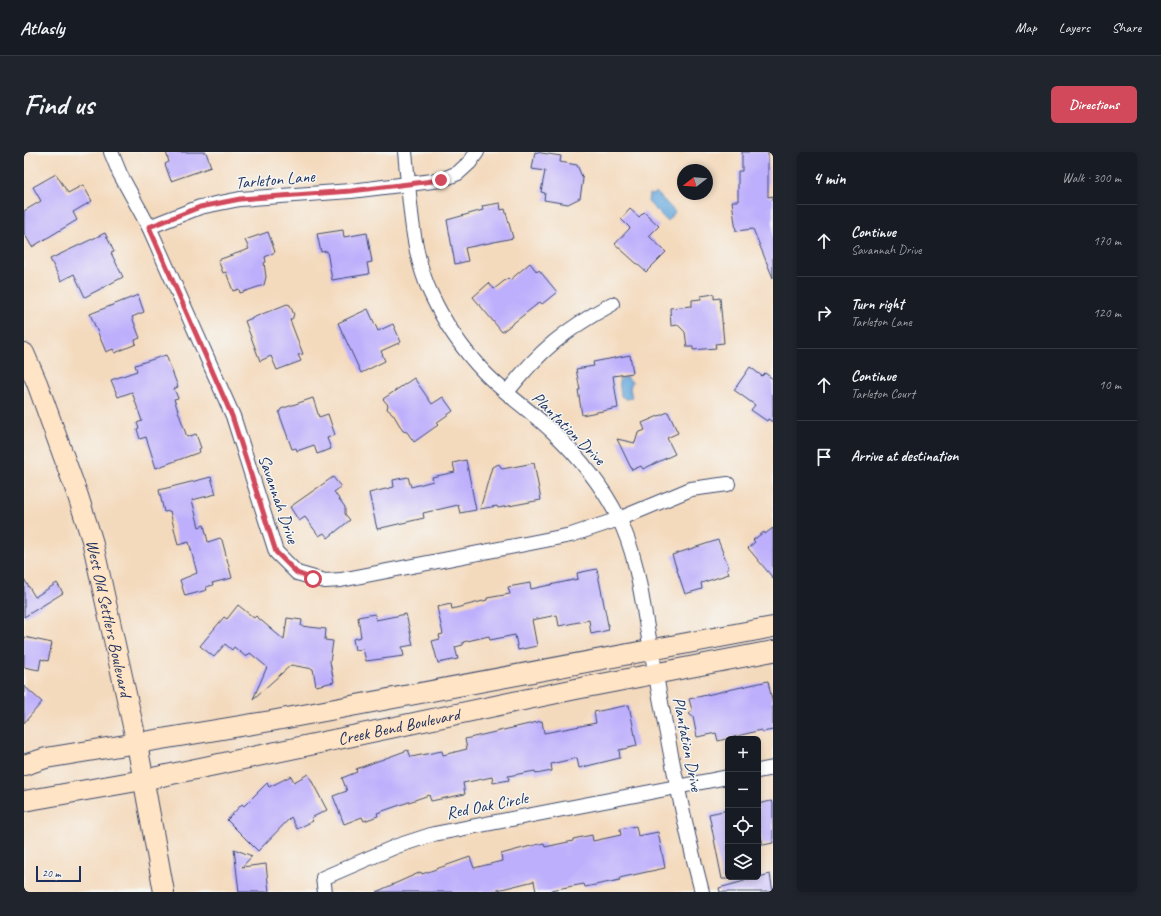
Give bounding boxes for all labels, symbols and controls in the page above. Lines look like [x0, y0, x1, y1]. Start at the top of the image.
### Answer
text: Atlasly [20, 16, 64, 40]
text: Map [1015, 19, 1037, 36]
text: Layers [1059, 19, 1090, 36]
text: Share [1112, 19, 1141, 36]
button: Directions [1051, 86, 1137, 123]
text: Find us [24, 87, 94, 122]
north arrow [677, 164, 713, 200]
street label: Tarleton Lane [235, 165, 317, 193]
text: 4 min [813, 168, 846, 189]
text: Walk · 300 m [1062, 170, 1121, 186]
route end [432, 171, 450, 189]
text: Continue [851, 223, 896, 242]
icon: ahead [813, 230, 835, 252]
text: 170 m [1093, 233, 1121, 249]
text: Savannah Drive [851, 242, 922, 258]
text: Turn right [851, 295, 904, 314]
icon: right [813, 302, 835, 324]
text: 120 m [1093, 305, 1121, 321]
text: Tarleton Lane [851, 314, 912, 330]
text: Continue [851, 367, 896, 386]
icon: ahead [813, 374, 835, 396]
text: 10 m [1099, 377, 1121, 393]
text: Tarleton Court [851, 386, 915, 402]
street label: Plantation Drive [528, 387, 611, 471]
icon: arrive [813, 446, 835, 468]
text: Arrive at destination [851, 447, 958, 466]
street label: Savannah Drive [254, 452, 304, 548]
street label: West Old Settlers Boulevard [81, 538, 137, 701]
route start [304, 570, 322, 588]
street label: Plantation Drive [668, 695, 707, 794]
street label: Creek Bend Boulevard [336, 703, 465, 750]
map controls [725, 736, 761, 880]
button: + [725, 736, 761, 772]
button: − [725, 772, 761, 808]
street label: Red Oak Circle [445, 787, 531, 824]
button: locate [725, 808, 761, 844]
button: layers [725, 844, 761, 880]
scale bar [36, 864, 81, 883]
text: 20 m [42, 866, 61, 880]

